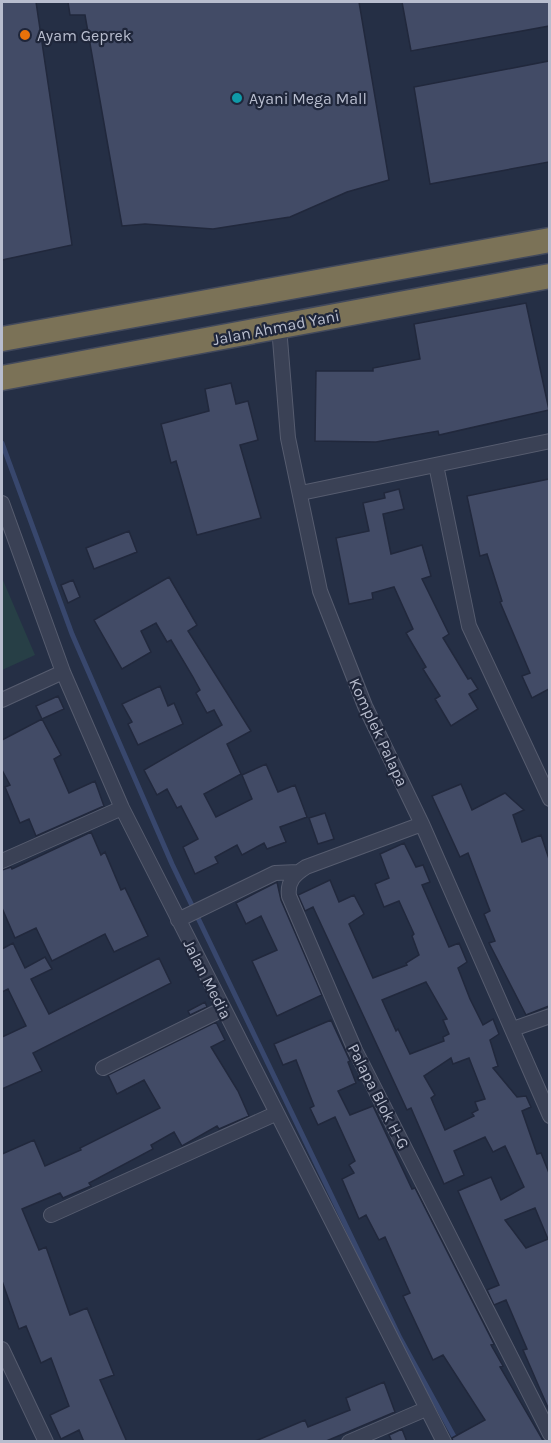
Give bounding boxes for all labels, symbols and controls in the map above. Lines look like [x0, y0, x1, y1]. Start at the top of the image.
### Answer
place label: Ayam Geprek [37, 26, 132, 45]
marker: Ayam Geprek [18, 28, 32, 42]
place label: Ayani Mega Mall [249, 89, 367, 108]
marker: Ayani Mega Mall [230, 91, 244, 105]
street label: Jalan Ahmad Yani [211, 306, 341, 349]
street label: Komplek Palapa [345, 675, 412, 789]
street label: Jalan Media [179, 936, 236, 1022]
street label: Palapa Blok H-G [344, 1040, 413, 1152]

